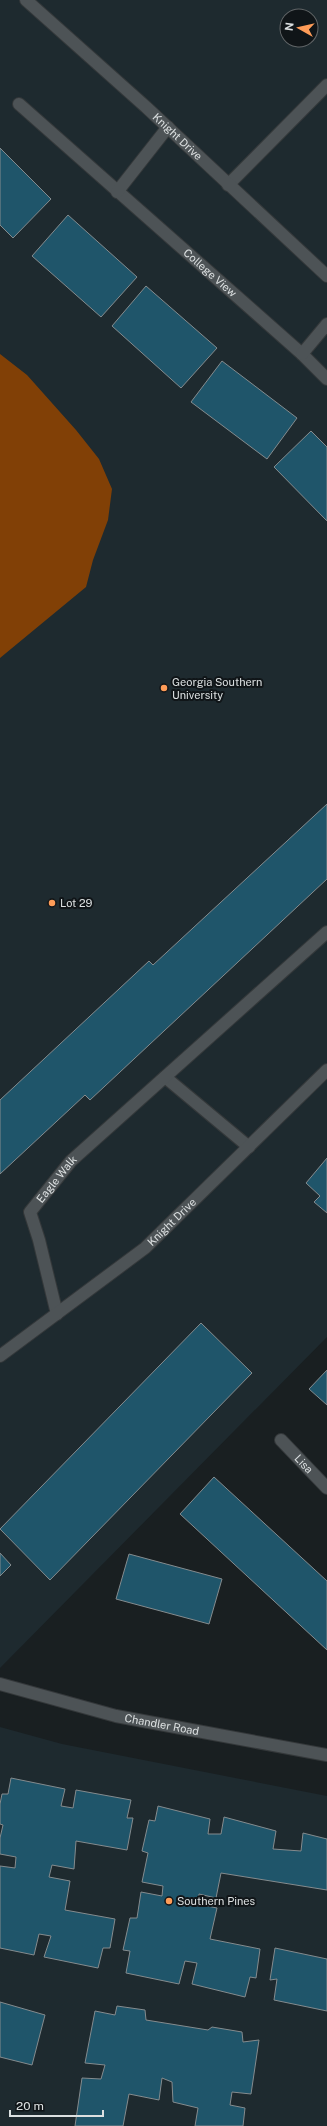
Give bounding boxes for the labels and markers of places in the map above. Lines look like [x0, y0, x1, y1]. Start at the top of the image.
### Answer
place label: Georgia Southern University [172, 676, 262, 701]
marker: Georgia Southern University [159, 683, 169, 693]
place label: Lot 29 [60, 897, 93, 909]
marker: Lot 29 [47, 898, 57, 908]
place label: Southern Pines [177, 1895, 255, 1907]
marker: Southern Pines [164, 1896, 174, 1906]

